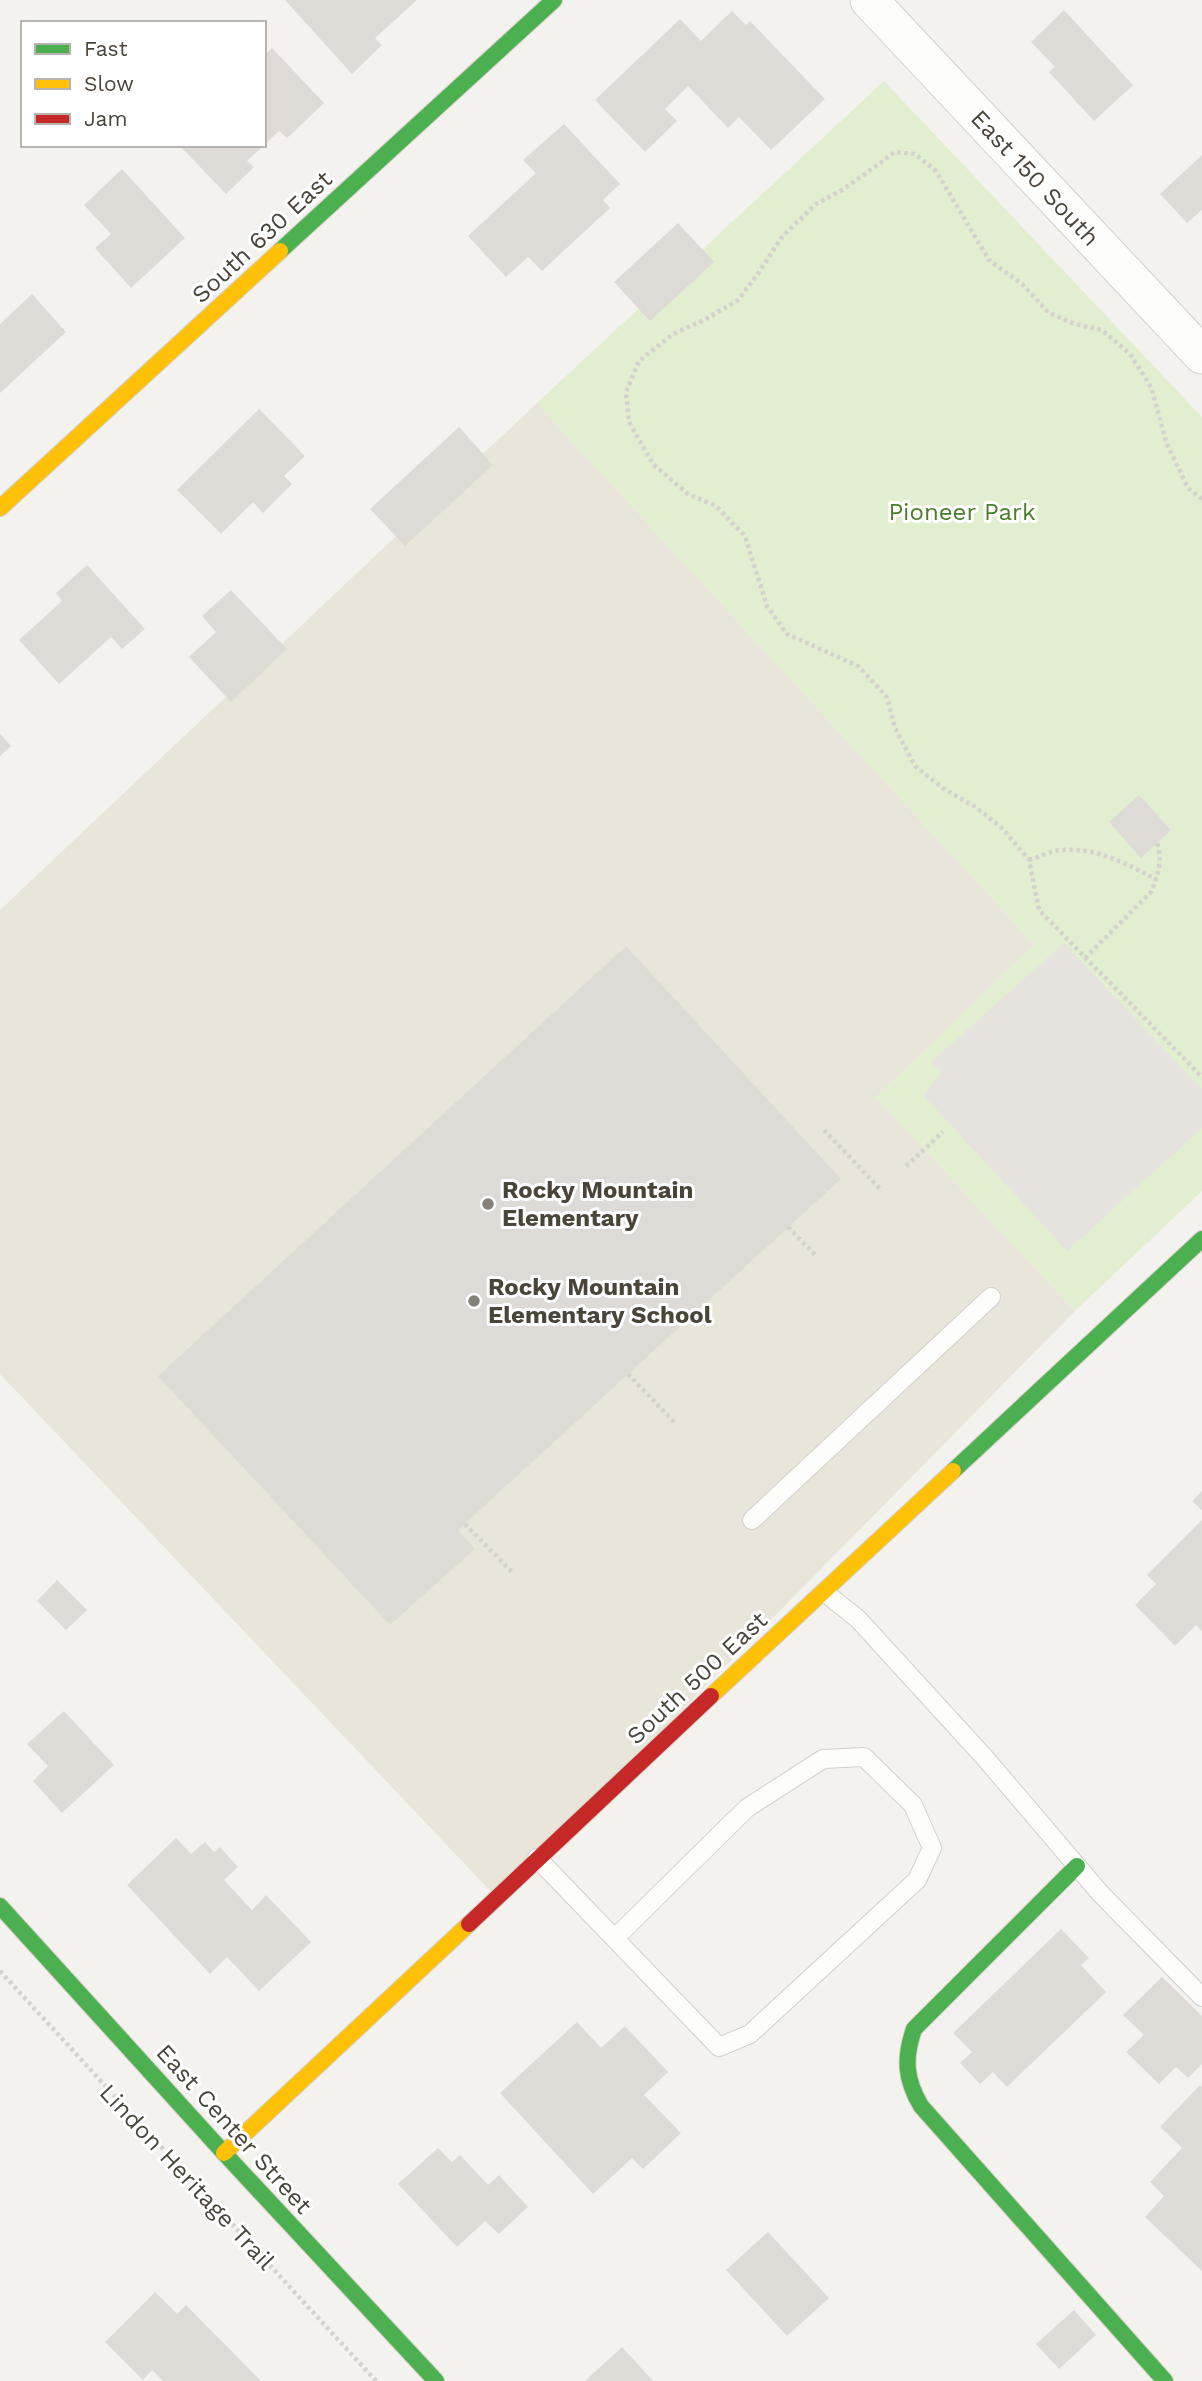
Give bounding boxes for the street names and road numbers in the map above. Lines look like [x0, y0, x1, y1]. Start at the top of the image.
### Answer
street label: East 150 South [965, 104, 1105, 252]
street label: South 630 East [186, 165, 338, 309]
street label: South 500 East [621, 1606, 773, 1750]
street label: East Center Street [151, 2038, 317, 2220]
street label: Lindon Heritage Trail [94, 2079, 281, 2276]

